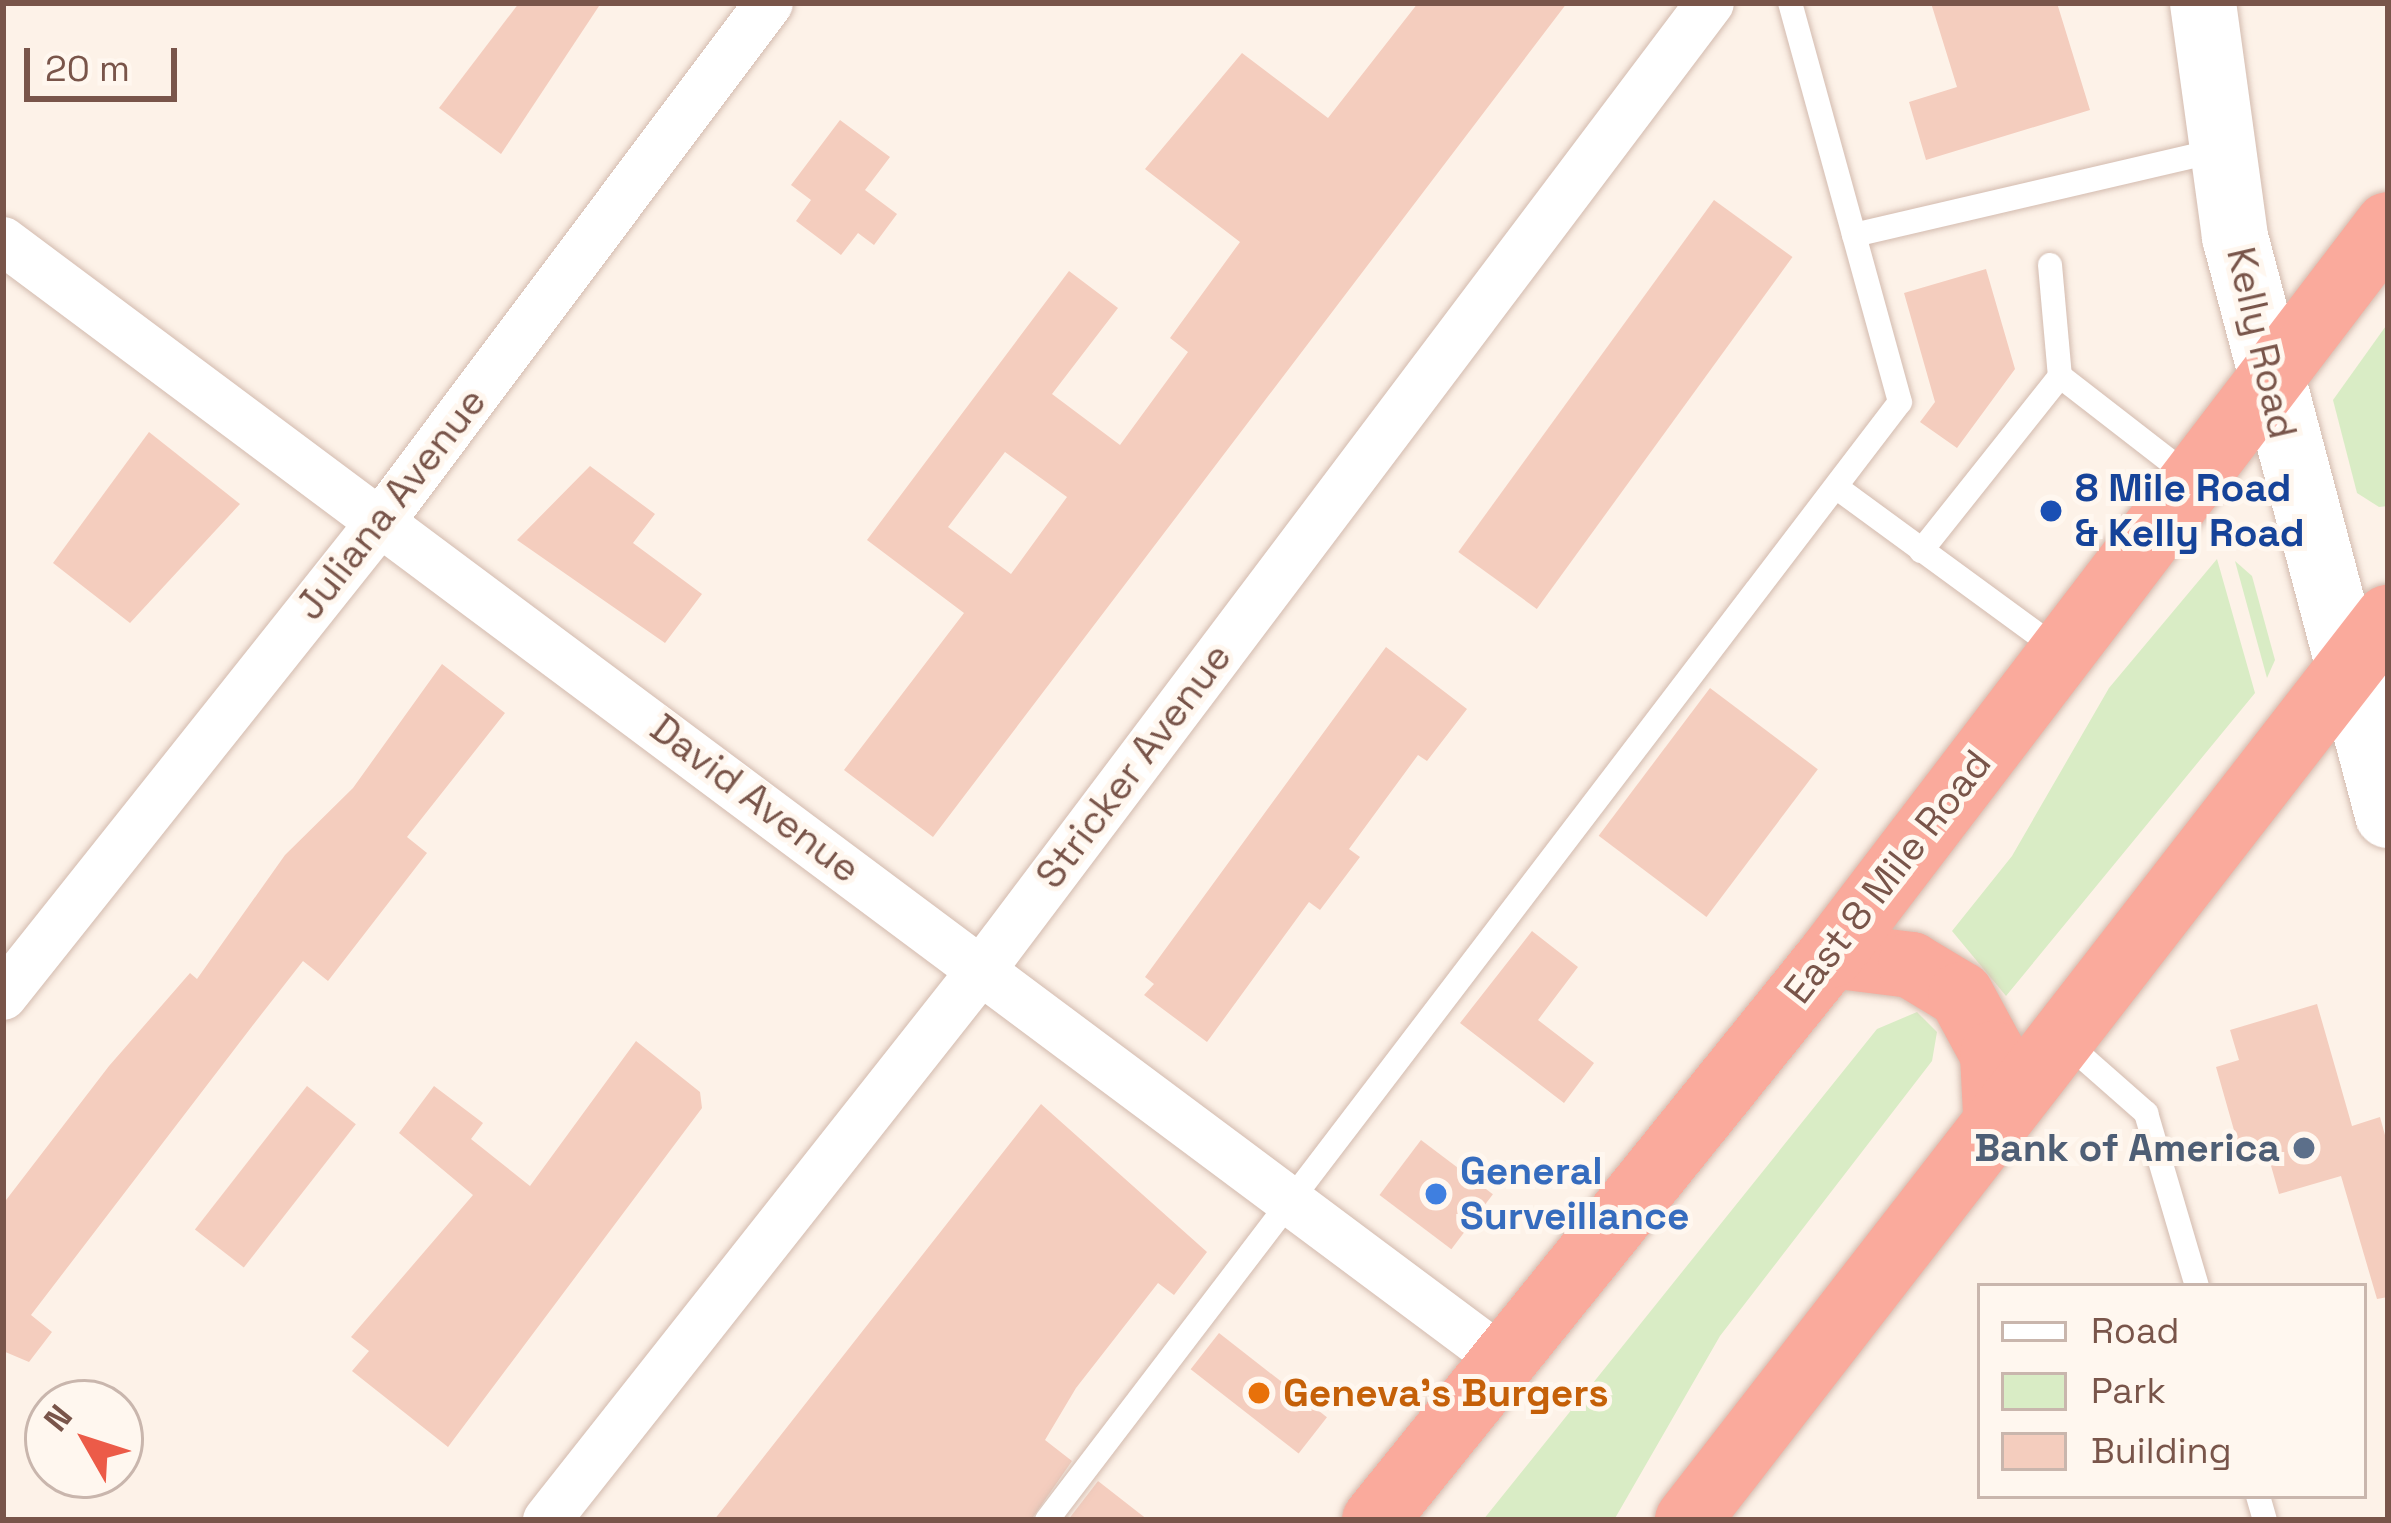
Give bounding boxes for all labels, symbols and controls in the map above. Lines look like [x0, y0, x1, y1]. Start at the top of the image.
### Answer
scale bar [30, 24, 183, 98]
text: 20 m [45, 46, 130, 92]
street label: Kelly Road [2216, 243, 2306, 443]
street label: Juliana Avenue [286, 379, 496, 629]
place label: 8 Mile Road & Kelly Road [2075, 466, 2305, 557]
marker: 8 Mile Road & Kelly Road [2038, 498, 2064, 524]
street label: Stricker Avenue [1027, 634, 1241, 898]
street label: David Avenue [641, 705, 869, 893]
street label: East 8 Mile Road [1775, 741, 2001, 1013]
place label: Bank of America [1974, 1125, 2280, 1171]
marker: Bank of America [2291, 1135, 2317, 1161]
place label: General Surveillance [1460, 1149, 1689, 1240]
marker: General Surveillance [1423, 1181, 1449, 1207]
legend [1977, 1283, 2367, 1499]
text: Road [2091, 1308, 2179, 1354]
text: Park [2091, 1368, 2166, 1414]
place label: Geneva's Burgers [1283, 1370, 1609, 1416]
north arrow [24, 1379, 144, 1499]
marker: Geneva's Burgers [1246, 1380, 1272, 1406]
text: N [35, 1396, 82, 1440]
text: Building [2091, 1428, 2232, 1474]

